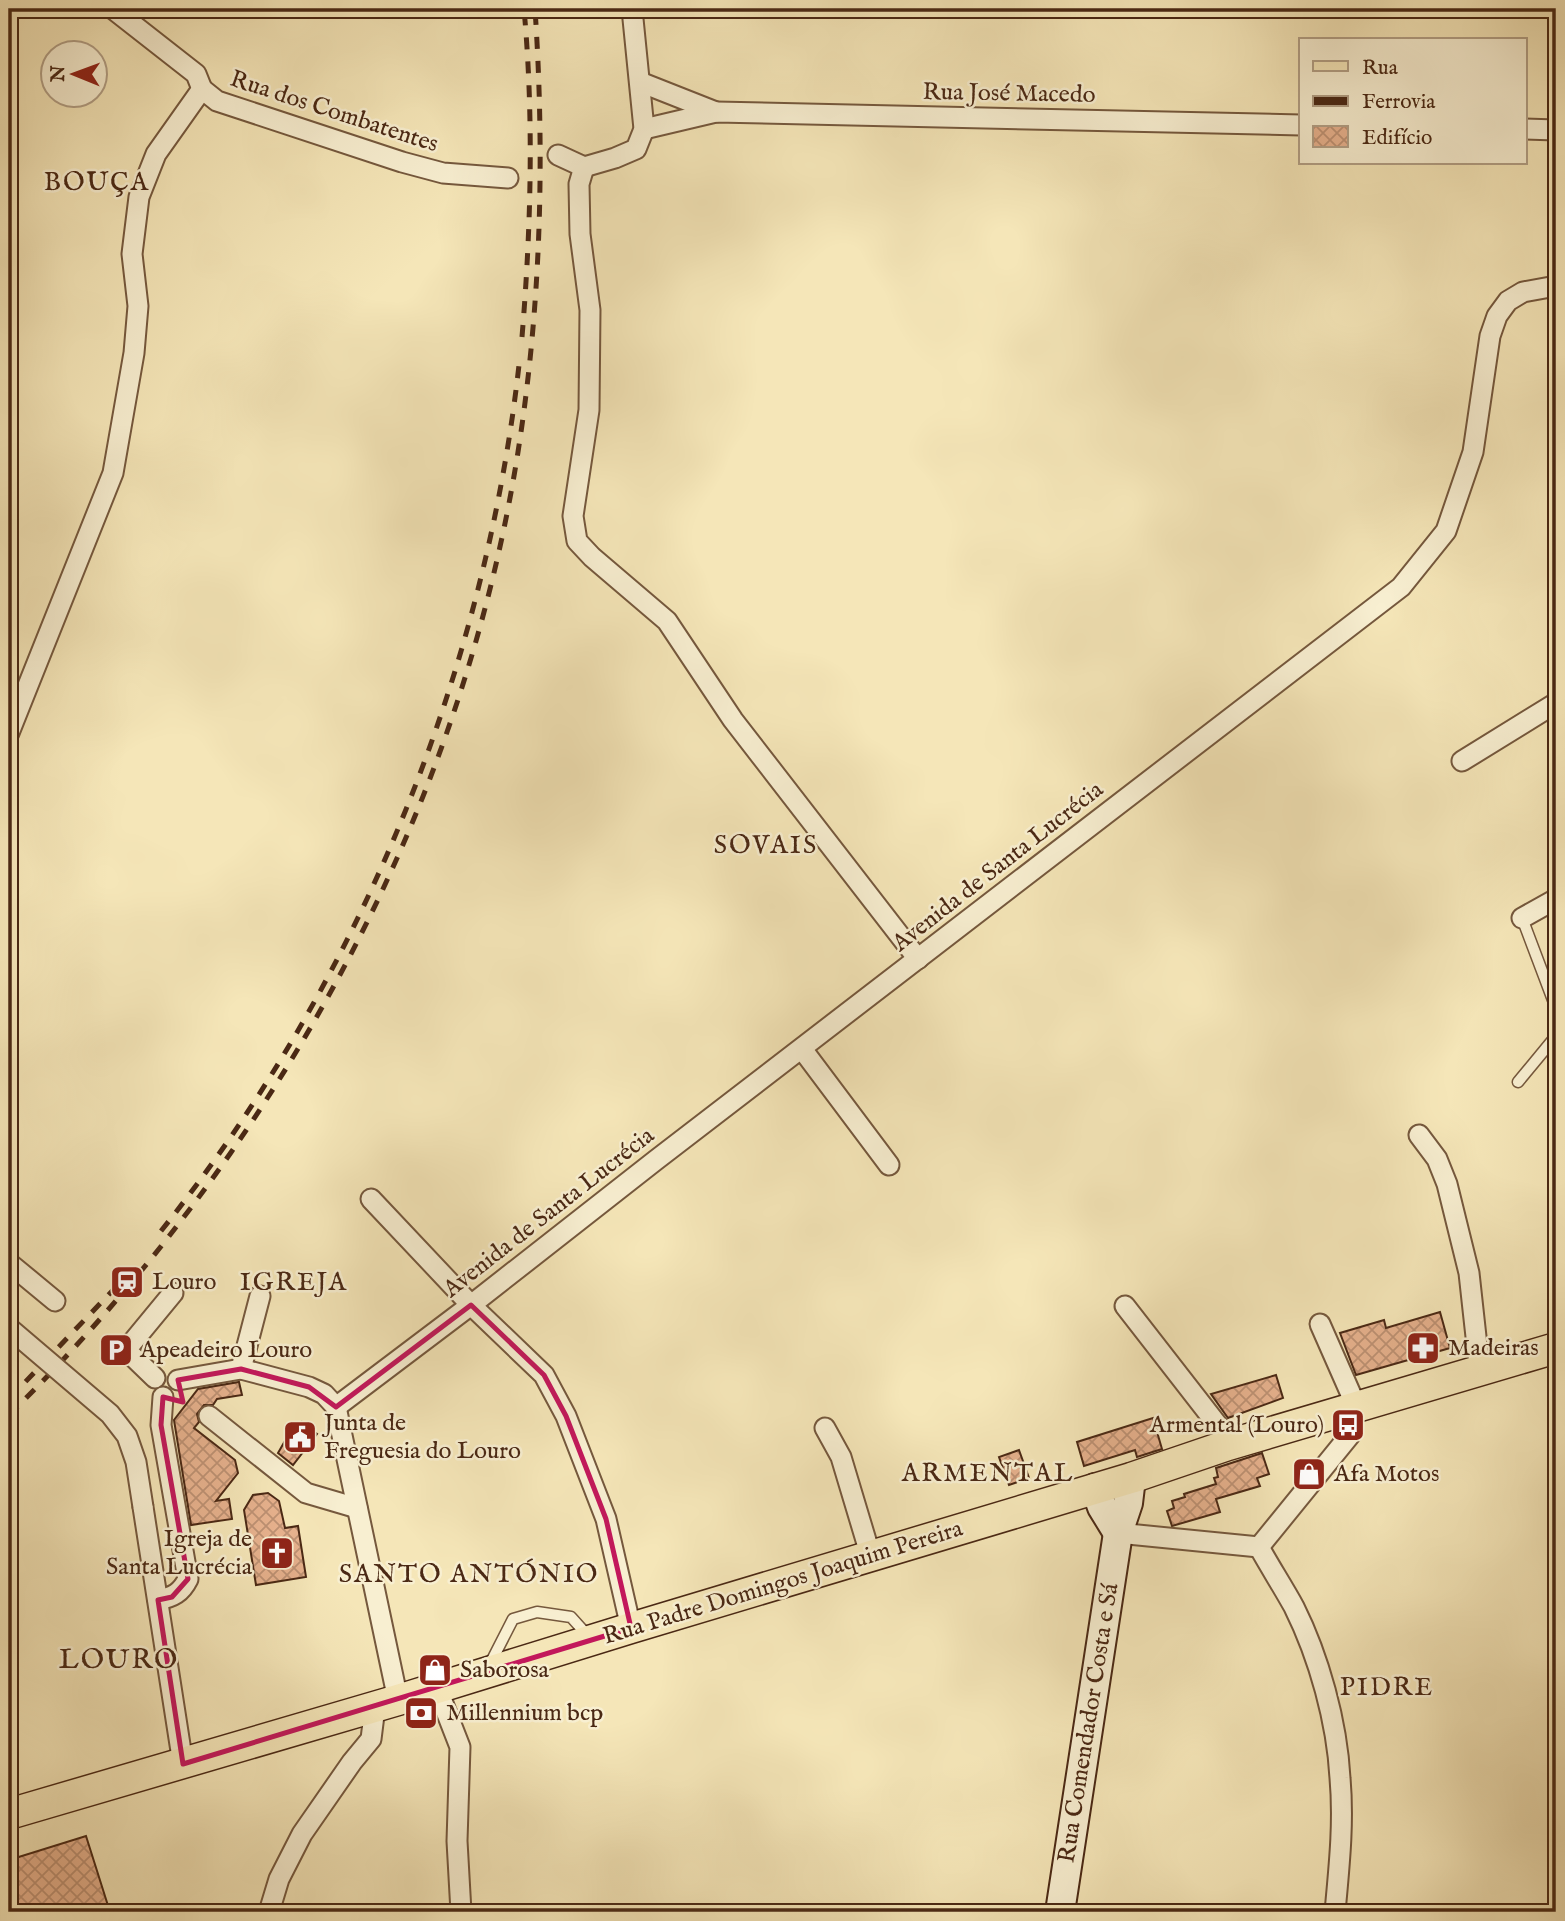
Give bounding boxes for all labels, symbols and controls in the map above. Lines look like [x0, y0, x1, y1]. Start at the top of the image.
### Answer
north arrow [38, 38, 108, 108]
legend [1299, 38, 1526, 164]
text: Rua [1362, 55, 1399, 82]
street label: Rua dos Combatentes [226, 64, 442, 160]
text: N [47, 65, 71, 83]
street label: Rua José Macedo [922, 77, 1096, 111]
text: Ferrovia [1362, 89, 1436, 116]
text: Edifício [1362, 125, 1432, 152]
district label: BOUÇA [44, 166, 150, 199]
street label: Avenida de Santa Lucrécia [885, 774, 1110, 960]
district label: SOVAIS [714, 829, 818, 862]
street label: Avenida de Santa Lucrécia [436, 1120, 661, 1306]
station icon: Louro [108, 1263, 146, 1301]
district label: IGREJA [240, 1266, 348, 1299]
place label: Louro [152, 1267, 216, 1298]
pharmacy icon: Madeiras [1404, 1329, 1442, 1367]
parking icon: Apeadeiro Louro [97, 1331, 135, 1369]
place label: Madeiras [1448, 1333, 1539, 1364]
place label: Apeadeiro Louro [139, 1335, 312, 1366]
bus stop icon: Armental (Louro) [1329, 1406, 1367, 1444]
place label: Junta de Freguesia do Louro [321, 1408, 521, 1467]
place label: Armental (Louro) [1149, 1410, 1324, 1441]
public building icon: Junta de Freguesia do Louro [281, 1418, 319, 1456]
shop icon: Afa Motos [1290, 1455, 1328, 1493]
district label: ARMENTAL [901, 1457, 1074, 1490]
place label: Afa Motos [1333, 1459, 1439, 1490]
street label: Rua Padre Domingos Joaquim Pereira [599, 1513, 967, 1653]
place label: Igreja de Santa Lucrécia [106, 1524, 253, 1583]
church icon: Igreja de Santa Lucrécia [258, 1534, 296, 1572]
district label: SANTO ANTÓNIO [339, 1558, 599, 1591]
street label: Rua Comendador Costa e Sá [1052, 1580, 1127, 1865]
district label: LOURO [59, 1643, 179, 1678]
shop icon: Saborosa [416, 1651, 454, 1689]
place label: Saborosa [460, 1655, 550, 1686]
district label: PIDRE [1340, 1671, 1434, 1704]
bank icon: Millennium bcp [402, 1694, 440, 1732]
place label: Millennium bcp [446, 1698, 603, 1729]

